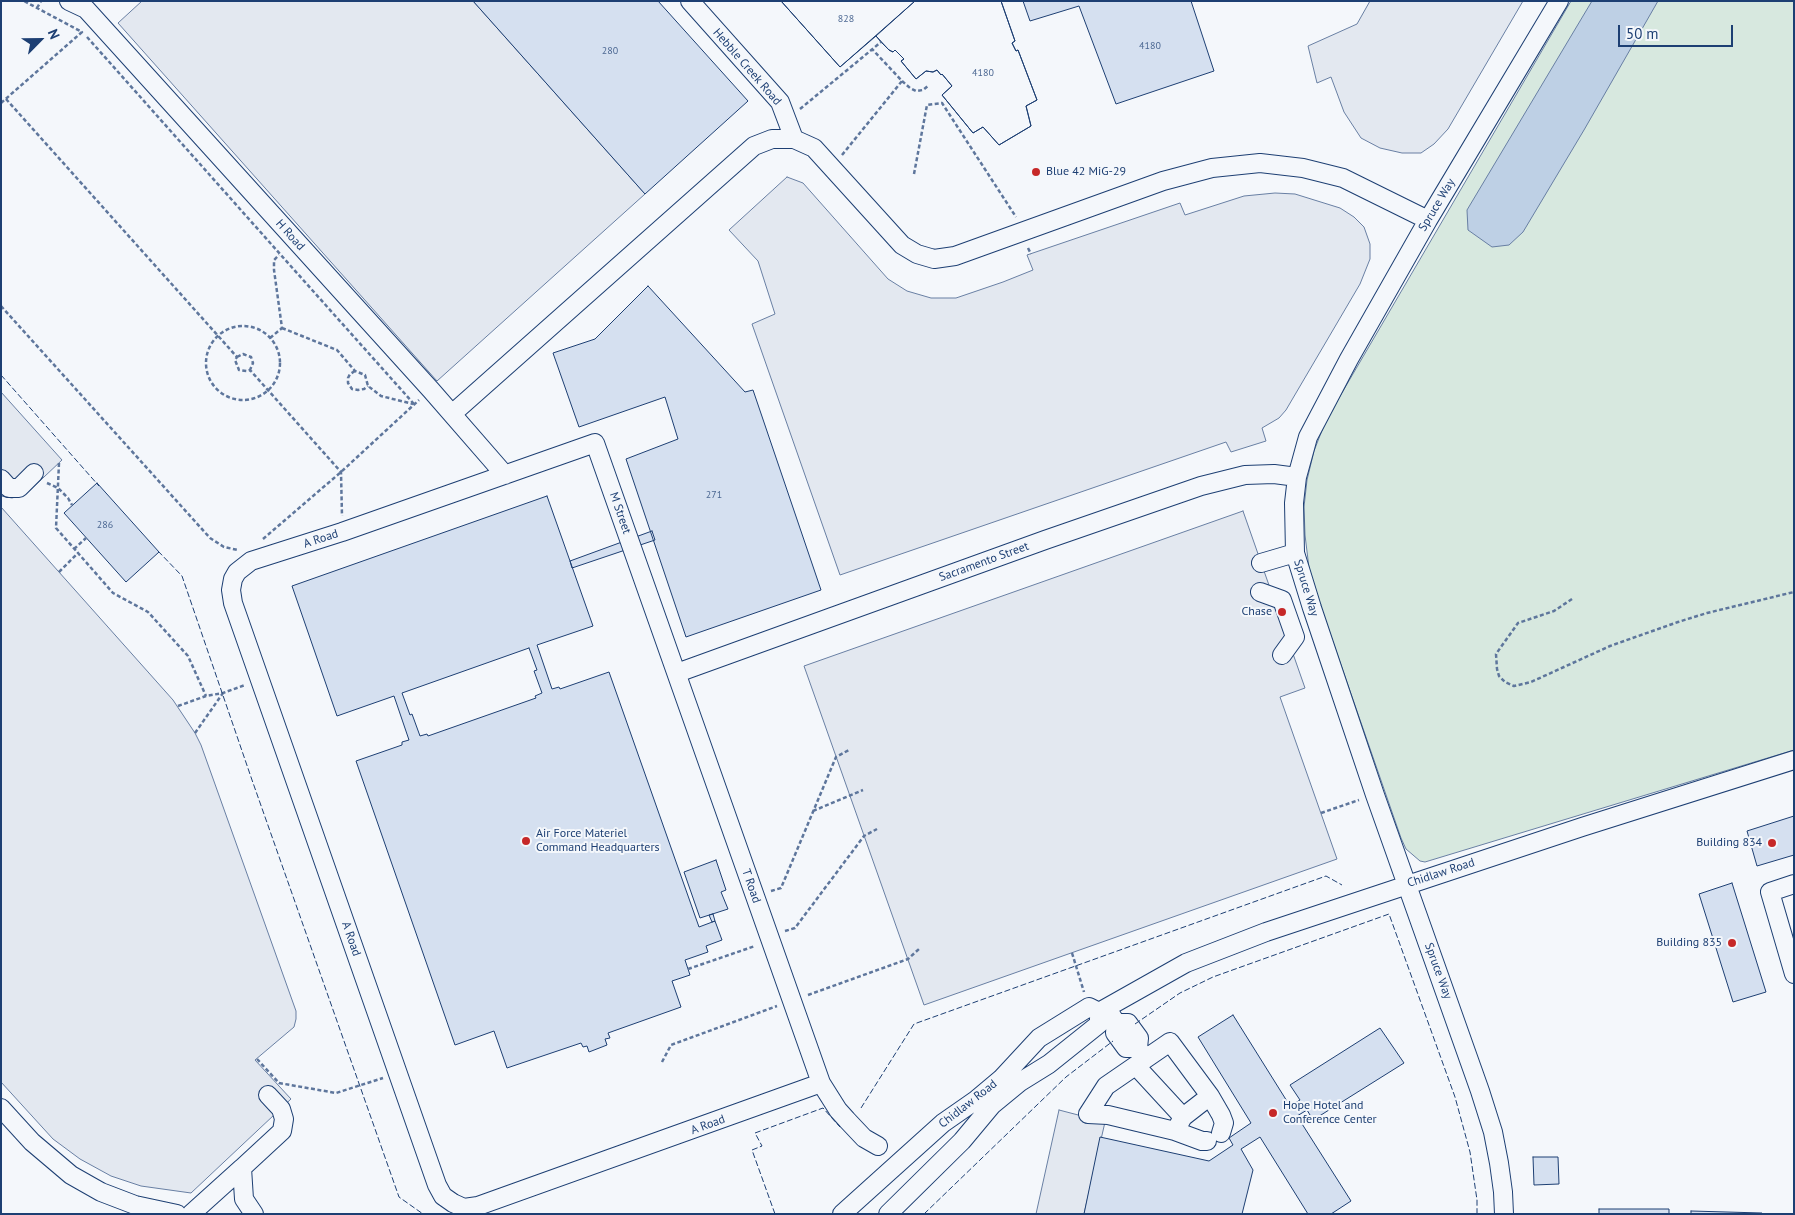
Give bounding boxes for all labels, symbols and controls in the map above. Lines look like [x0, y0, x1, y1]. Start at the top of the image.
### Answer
house number: 828 [838, 13, 854, 25]
north arrow [15, 15, 65, 65]
scale bar [1620, 15, 1735, 47]
text: 50 m [1626, 24, 1659, 43]
text: N [44, 26, 64, 42]
street label: Hebble Creek Road [710, 26, 784, 108]
house number: 4180 [1139, 40, 1161, 52]
house number: 280 [602, 45, 618, 57]
house number: 4180 [972, 67, 994, 79]
place label: Blue 42 MiG-29 [1046, 165, 1126, 179]
marker: Blue 42 MiG-29 [1030, 166, 1042, 178]
street label: Spruce Way [1416, 176, 1458, 234]
street label: H Road [272, 217, 308, 253]
house number: 271 [706, 489, 722, 501]
street label: M Street [606, 490, 634, 536]
house number: 286 [97, 519, 113, 531]
street label: A Road [302, 527, 340, 551]
street label: Sacramento Street [937, 539, 1031, 585]
street label: Spruce Way [1291, 558, 1321, 618]
place label: Chase [1241, 605, 1272, 619]
marker: Chase [1276, 606, 1288, 618]
place label: Air Force Materiel Command Headquarters [536, 827, 660, 855]
marker: Air Force Materiel Command Headquarters [520, 835, 532, 847]
place label: Building 834 [1696, 836, 1762, 850]
marker: Building 834 [1766, 837, 1778, 849]
street label: Chidlaw Road [1406, 855, 1476, 891]
street label: T Road [738, 867, 764, 905]
street label: A Road [338, 920, 364, 958]
place label: Building 835 [1656, 936, 1722, 950]
marker: Building 835 [1726, 937, 1738, 949]
street label: Spruce Way [1421, 941, 1455, 1001]
street label: Chidlaw Road [936, 1077, 1000, 1131]
place label: Hope Hotel and Conference Center [1283, 1099, 1377, 1127]
marker: Hope Hotel and Conference Center [1267, 1107, 1279, 1119]
street label: A Road [689, 1112, 727, 1138]

